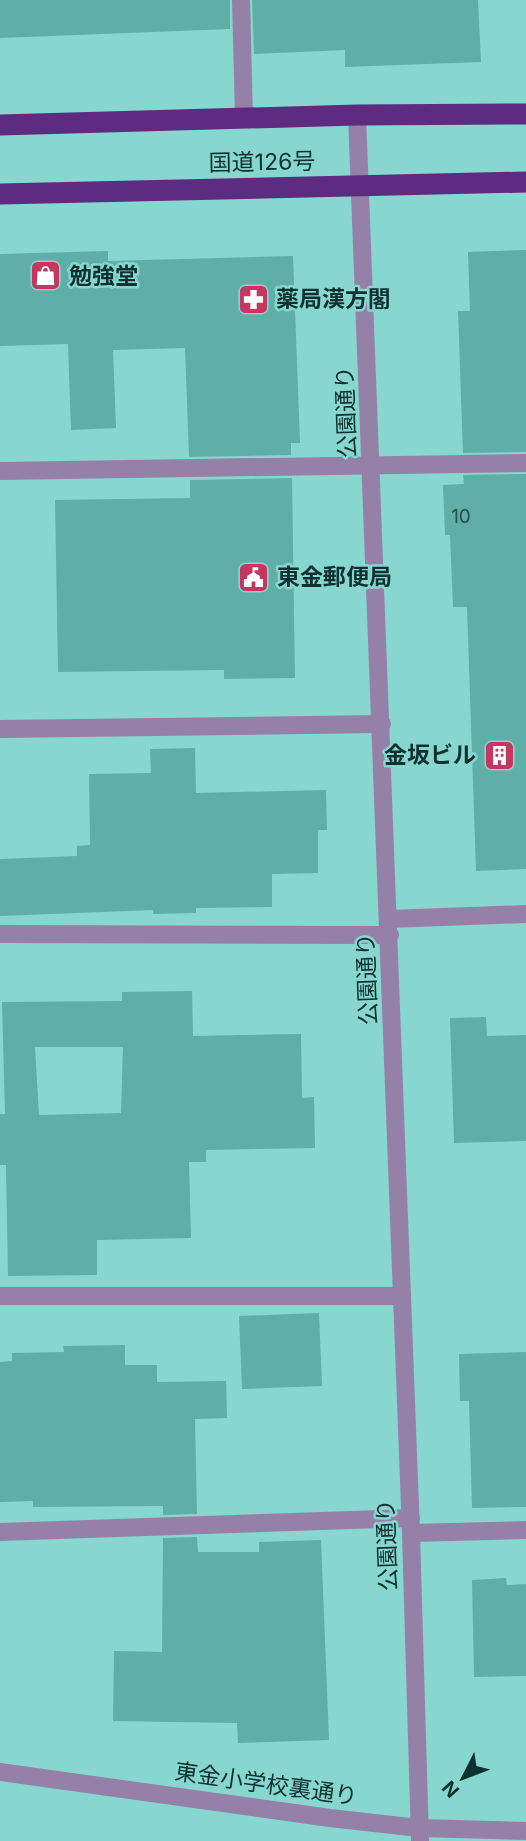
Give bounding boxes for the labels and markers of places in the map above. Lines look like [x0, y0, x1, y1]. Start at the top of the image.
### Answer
shop icon: 勉強堂 [29, 259, 63, 293]
place label: 勉強堂 [69, 262, 138, 290]
pharmacy icon: 薬局漢方閣 [236, 282, 270, 316]
place label: 薬局漢方閣 [276, 285, 391, 313]
public building icon: 東金郵便局 [237, 560, 271, 594]
place label: 東金郵便局 [277, 563, 392, 591]
building icon: 金坂ビル [482, 738, 516, 772]
place label: 金坂ビル [384, 741, 476, 769]

